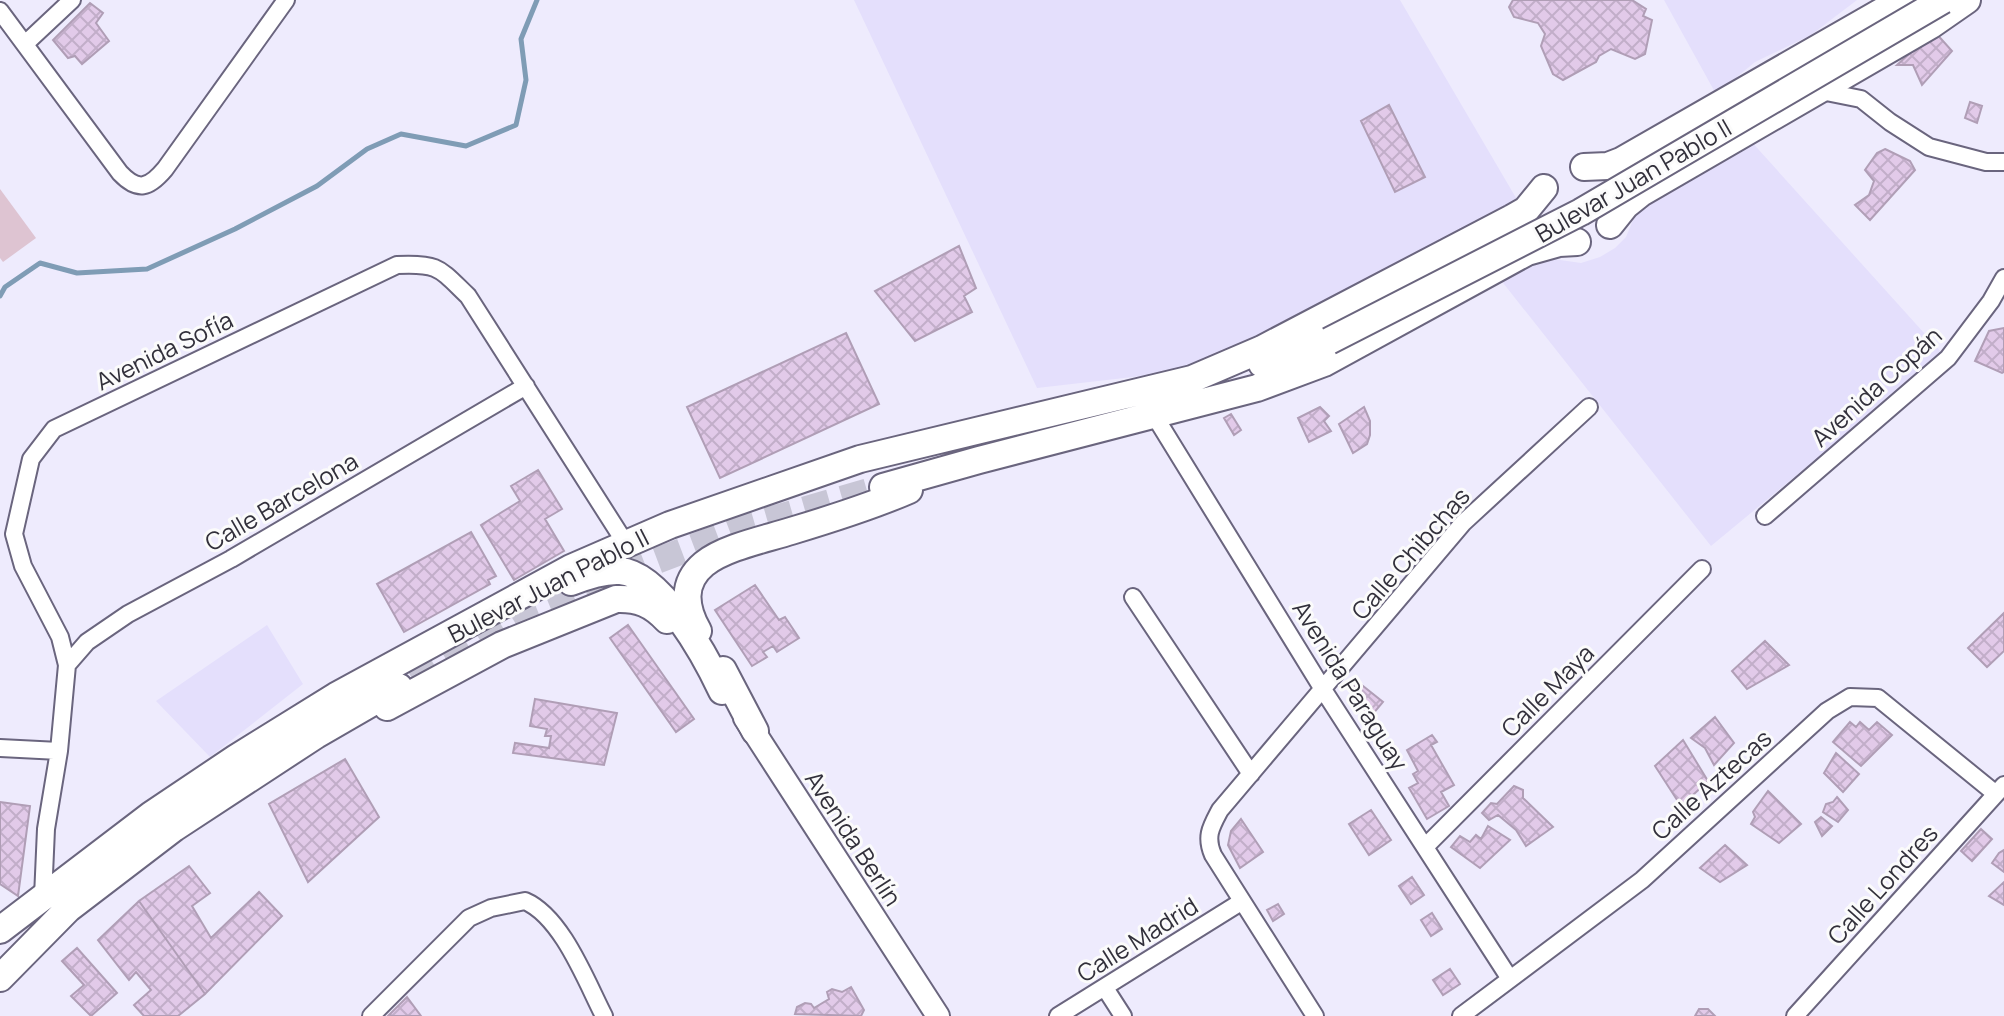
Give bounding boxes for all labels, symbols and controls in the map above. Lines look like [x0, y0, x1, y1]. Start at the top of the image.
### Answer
street label: Bulevar Juan Pablo II [1529, 110, 1737, 250]
street label: Avenida Sofía [90, 303, 238, 397]
street label: Avenida Copán [1804, 319, 1948, 453]
street label: Calle Barcelona [199, 444, 363, 558]
street label: Calle Chibchas [1343, 480, 1477, 626]
street label: Bulevar Juan Pablo II [442, 520, 654, 650]
street label: Avenida Paraguay [1286, 594, 1417, 776]
street label: Calle Maya [1493, 636, 1601, 744]
street label: Calle Aztecas [1644, 721, 1778, 847]
street label: Avenida Berlín [798, 764, 910, 912]
street label: Calle Londres [1819, 817, 1945, 951]
street label: Calle Madrid [1070, 889, 1204, 989]

